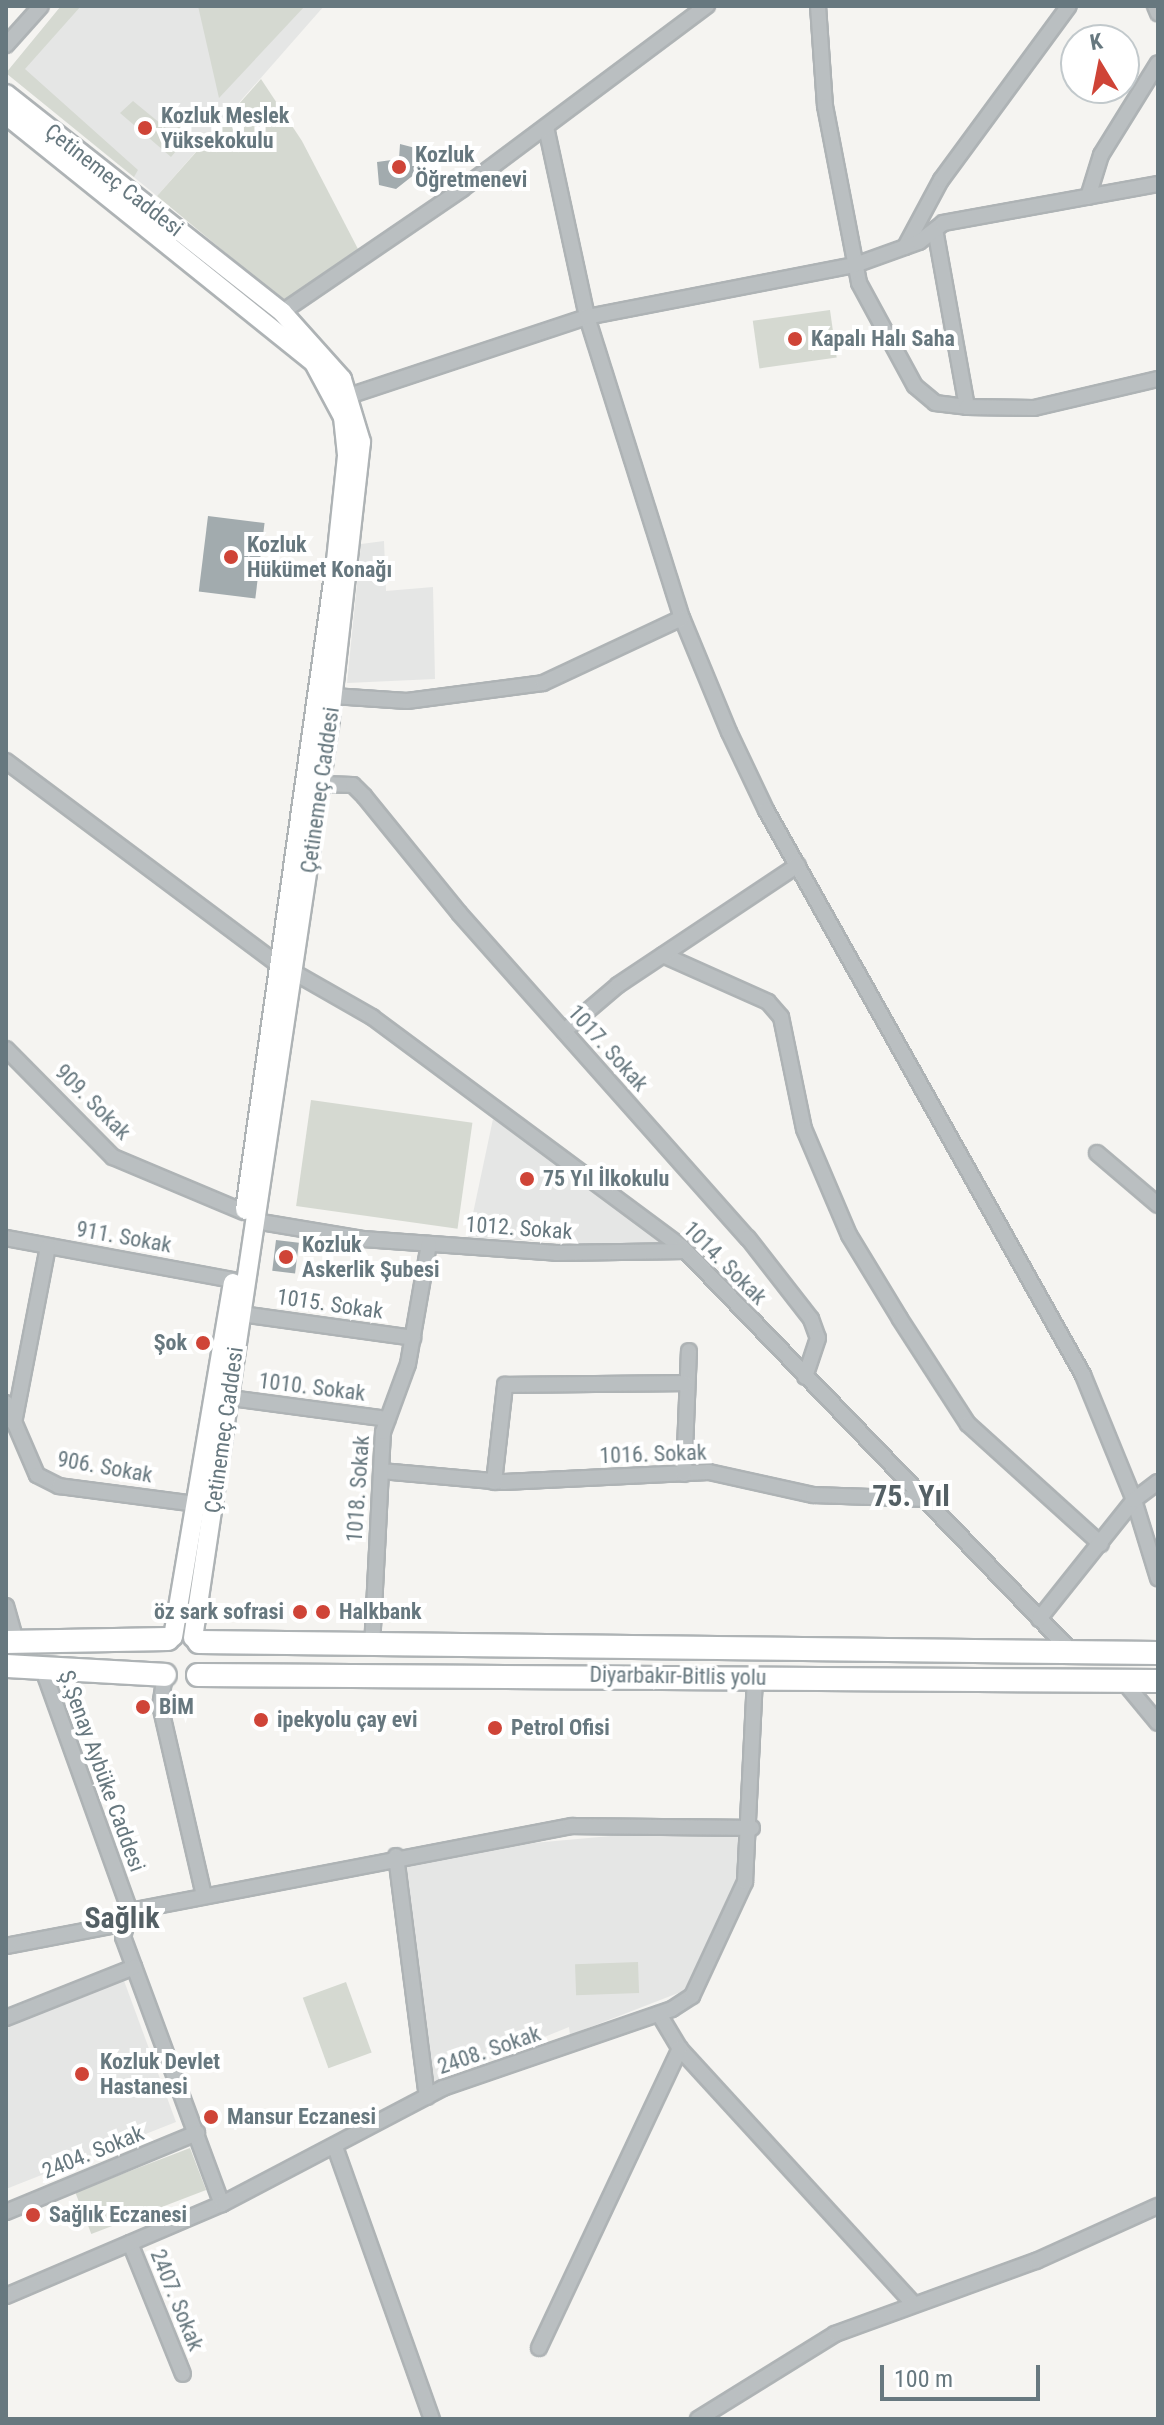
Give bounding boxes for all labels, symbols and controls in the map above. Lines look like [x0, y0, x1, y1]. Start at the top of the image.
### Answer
north arrow [1060, 24, 1140, 104]
text: K [1088, 28, 1104, 55]
place label: Kozluk Meslek Yüksekokulu [161, 102, 289, 154]
street label: Çetinemeç Caddesi [40, 118, 188, 242]
marker: Kozluk Meslek Yüksekokulu [136, 119, 154, 137]
place label: Kozluk Öğretmenevi [415, 141, 527, 192]
marker: Kozluk Öğretmenevi [390, 158, 408, 176]
place label: Kapalı Halı Saha [811, 326, 955, 352]
marker: Kapalı Halı Saha [786, 330, 804, 348]
place label: Kozluk Hükümet Konağı [247, 531, 392, 582]
marker: Kozluk Hükümet Konağı [222, 548, 240, 566]
street label: Çetinemeç Caddesi [295, 705, 345, 875]
street label: 1017. Sokak [562, 999, 654, 1097]
street label: 909. Sokak [50, 1059, 136, 1145]
place label: 75 Yıl İlkokulu [543, 1166, 669, 1192]
marker: 75 Yıl İlkokulu [518, 1170, 536, 1188]
street label: 1012. Sokak [465, 1211, 573, 1245]
street label: 911. Sokak [74, 1216, 174, 1258]
street label: 1014. Sokak [678, 1216, 772, 1310]
place label: Kozluk Askerlik Şubesi [302, 1231, 440, 1282]
marker: Kozluk Askerlik Şubesi [277, 1248, 295, 1266]
street label: 1015. Sokak [275, 1283, 385, 1325]
place label: Şok [154, 1330, 187, 1356]
marker: Şok [194, 1334, 212, 1352]
street label: Çetinemeç Caddesi [199, 1345, 249, 1515]
street label: 1010. Sokak [257, 1367, 367, 1407]
street label: 1018. Sokak [341, 1435, 375, 1543]
street label: 1016. Sokak [599, 1439, 707, 1469]
street label: 906. Sokak [55, 1446, 155, 1488]
district label: 75. Yıl [872, 1478, 950, 1514]
place label: öz sark sofrasi [154, 1599, 284, 1625]
place label: Halkbank [339, 1599, 422, 1625]
marker: öz sark sofrasi [291, 1603, 309, 1621]
marker: Halkbank [314, 1603, 332, 1621]
street label: Diyarbakır-Bitlis yolu [589, 1661, 767, 1691]
street label: Ş.Şenay Aybüke Caddesi [53, 1667, 151, 1875]
place label: BİM [159, 1694, 194, 1720]
marker: BİM [134, 1698, 152, 1716]
place label: ipekyolu çay evi [277, 1707, 417, 1733]
marker: ipekyolu çay evi [252, 1711, 270, 1729]
place label: Petrol Ofisi [511, 1715, 610, 1741]
marker: Petrol Ofisi [486, 1719, 504, 1737]
district label: Sağlık [84, 1900, 160, 1936]
street label: 2408. Sokak [434, 2020, 544, 2080]
place label: Kozluk Devlet Hastanesi [100, 2048, 220, 2100]
marker: Kozluk Devlet Hastanesi [71, 2063, 93, 2085]
place label: Mansur Eczanesi [227, 2104, 376, 2130]
marker: Mansur Eczanesi [202, 2108, 220, 2126]
street label: 2404. Sokak [38, 2120, 148, 2184]
place label: Sağlık Eczanesi [49, 2202, 187, 2228]
marker: Sağlık Eczanesi [24, 2206, 42, 2224]
street label: 2407. Sokak [145, 2245, 209, 2355]
scale bar [884, 2349, 1044, 2399]
text: 100 m [894, 2365, 953, 2393]

